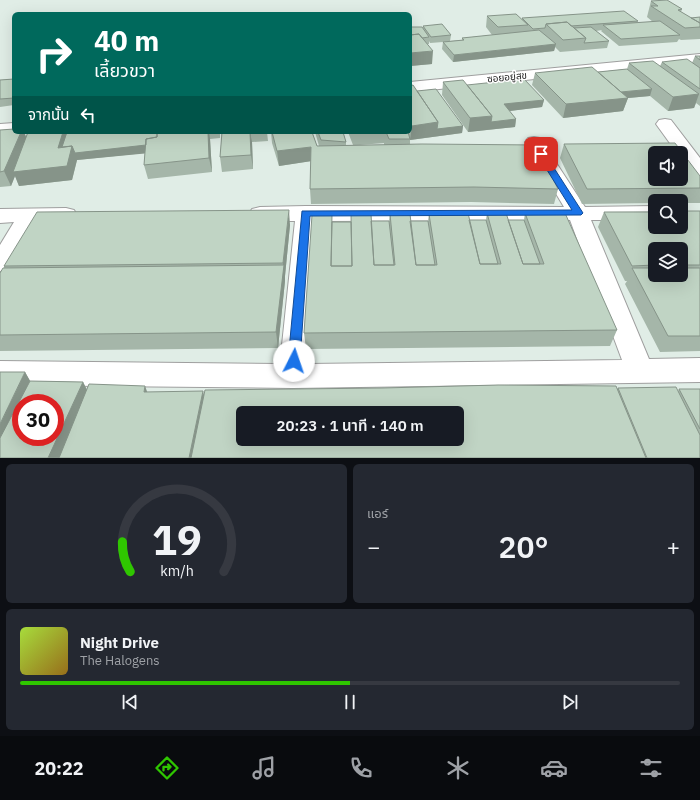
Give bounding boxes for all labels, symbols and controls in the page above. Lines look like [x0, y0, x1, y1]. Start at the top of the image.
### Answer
text: 40 m [94, 22, 159, 59]
icon: right [28, 28, 80, 80]
text: เลี้ยวขวา [94, 59, 155, 82]
street label: ซอยอยู่สุข [486, 68, 528, 86]
icon: left [77, 104, 99, 126]
text: จากนั้น [28, 105, 69, 124]
pin [524, 137, 558, 171]
icon: arrive [530, 143, 552, 165]
map controls [648, 146, 688, 282]
button: sound [648, 146, 688, 186]
button: search [648, 194, 688, 234]
button: layers [648, 242, 688, 282]
position arrow [273, 340, 315, 382]
speed limit sign: 30 [12, 394, 64, 446]
text: 20:23 · 1 นาที · 140 m [276, 416, 424, 435]
text: แอร์ [367, 505, 388, 522]
text: 19 [152, 511, 201, 565]
text: 20° [498, 527, 549, 566]
text: − [367, 532, 380, 561]
text: + [667, 532, 680, 561]
text: km/h [160, 560, 193, 579]
text: Night Drive [80, 633, 159, 652]
text: The Halogens [80, 652, 160, 669]
icon: previous [119, 691, 141, 713]
icon: pause [339, 691, 361, 713]
icon: next [559, 691, 581, 713]
icon: directions [153, 754, 181, 782]
icon: music [250, 754, 278, 782]
icon: phone [347, 754, 375, 782]
icon: climate [444, 754, 472, 782]
icon: car [540, 754, 568, 782]
icon: filters [637, 754, 665, 782]
text: 20:22 [34, 757, 84, 780]

